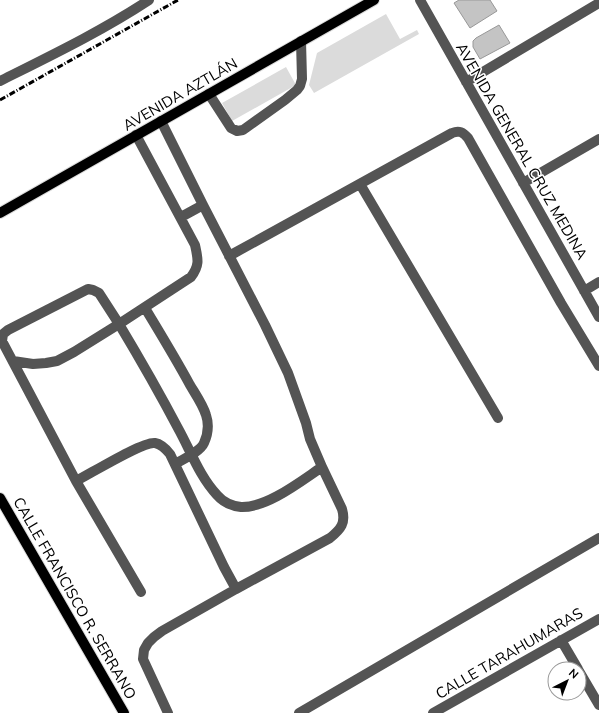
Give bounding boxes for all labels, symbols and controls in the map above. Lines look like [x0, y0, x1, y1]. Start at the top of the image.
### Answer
street label: AVENIDA GENERAL CRUZ MEDINA [452, 39, 592, 263]
street label: AVENIDA AZTLÁN [119, 53, 241, 135]
street label: CALLE FRANCISCO R. SERRANO [9, 494, 141, 702]
street label: CALLE TARAHUMARAS [432, 603, 586, 703]
north arrow [547, 661, 587, 701]
text: N [566, 666, 581, 682]

